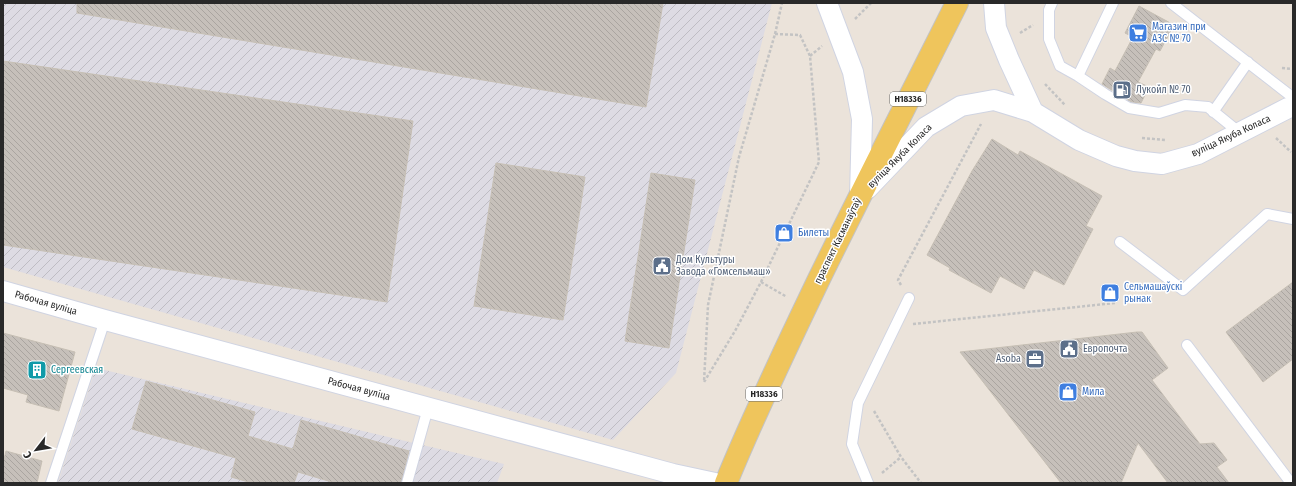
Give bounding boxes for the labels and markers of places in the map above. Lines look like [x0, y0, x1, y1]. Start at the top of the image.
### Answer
place label: Магазин при АЗС № 70 [1152, 21, 1206, 45]
supermarket icon: Магазин при АЗС № 70 [1127, 22, 1149, 44]
fuel station icon: Лукойл № 70 [1111, 79, 1133, 101]
place label: Лукойл № 70 [1136, 84, 1191, 96]
shop icon: Билеты [773, 222, 795, 244]
place label: Билеты [798, 227, 829, 239]
place label: Дом Культуры Завода «Гомсельмаш» [675, 254, 771, 278]
public building icon: Дом Культуры Завода «Гомсельмаш» [651, 255, 673, 277]
place label: Сельмашаўскі рынак [1124, 280, 1182, 305]
shop icon: Сельмашаўскі рынак [1099, 282, 1121, 304]
public building icon: Европочта [1058, 338, 1080, 360]
place label: Европочта [1083, 343, 1127, 355]
office icon: Asoba [1024, 348, 1046, 370]
place label: Asoba [996, 353, 1021, 365]
building icon: Сергеевская [26, 359, 48, 381]
place label: Сергеевская [51, 364, 103, 376]
shop icon: Мила [1057, 381, 1079, 403]
place label: Мила [1082, 386, 1105, 398]

